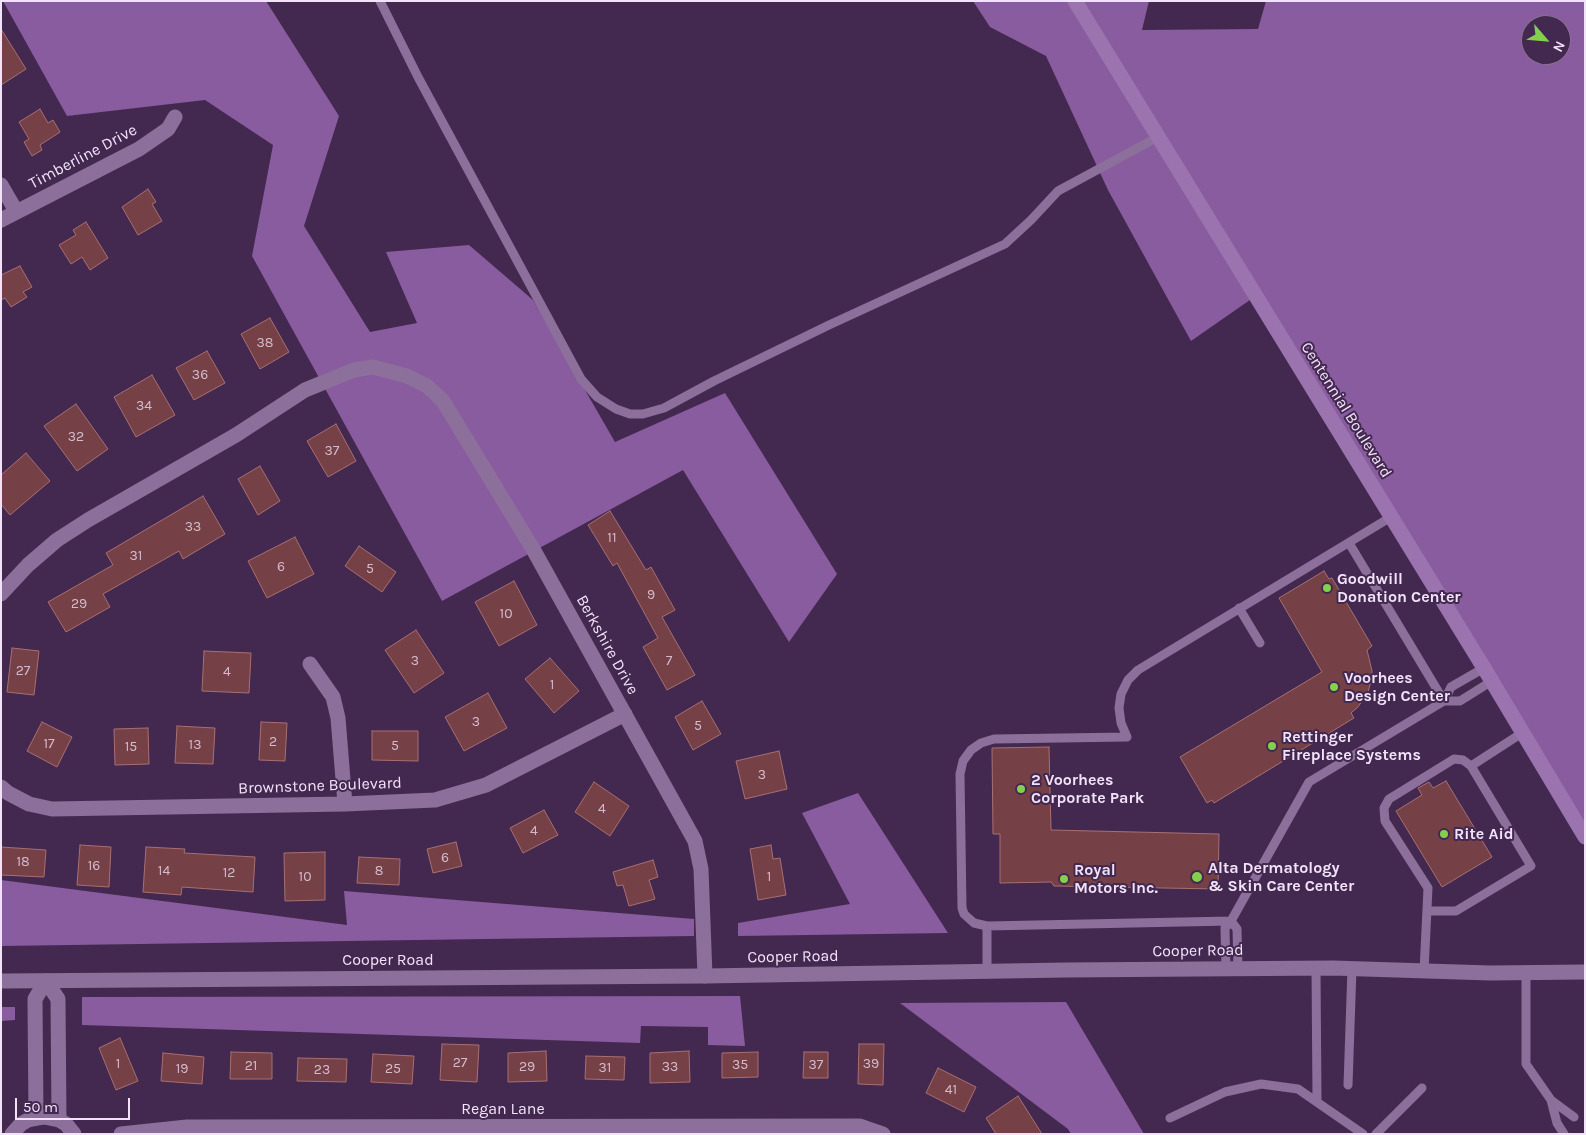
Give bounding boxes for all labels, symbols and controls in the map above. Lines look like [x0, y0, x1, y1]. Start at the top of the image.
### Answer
north arrow [1521, 15, 1571, 65]
text: N [1549, 38, 1569, 55]
street label: Timberline Drive [26, 120, 140, 194]
house number: 38 [257, 335, 273, 351]
street label: Centennial Boulevard [1296, 339, 1396, 481]
house number: 36 [192, 367, 208, 383]
house number: 34 [136, 398, 152, 414]
house number: 32 [68, 429, 84, 445]
house number: 37 [325, 443, 339, 459]
house number: 33 [185, 519, 201, 535]
house number: 11 [607, 530, 617, 546]
house number: 31 [130, 548, 142, 564]
house number: 6 [277, 559, 285, 575]
house number: 5 [366, 561, 374, 577]
place label: Goodwill Donation Center [1337, 569, 1461, 607]
marker: Goodwill Donation Center [1321, 582, 1333, 594]
house number: 9 [647, 587, 655, 603]
street label: Berkshire Drive [572, 592, 642, 698]
house number: 29 [71, 596, 87, 612]
house number: 10 [500, 606, 512, 622]
house number: 3 [411, 653, 419, 669]
house number: 7 [666, 653, 672, 669]
house number: 27 [16, 663, 30, 679]
house number: 4 [223, 664, 231, 680]
place label: Voorhees Design Center [1344, 668, 1450, 706]
house number: 1 [550, 677, 554, 693]
marker: Voorhees Design Center [1328, 681, 1340, 693]
house number: 3 [472, 714, 480, 730]
house number: 5 [694, 718, 702, 734]
place label: Rettinger Fireplace Systems [1282, 727, 1421, 765]
house number: 2 [269, 734, 277, 750]
house number: 17 [43, 736, 55, 752]
house number: 13 [189, 737, 201, 753]
house number: 5 [391, 738, 399, 754]
house number: 15 [125, 739, 137, 755]
marker: Rettinger Fireplace Systems [1266, 740, 1278, 752]
house number: 3 [758, 767, 766, 783]
place label: 2 Voorhees Corporate Park [1031, 770, 1144, 808]
street label: Brownstone Boulevard [238, 774, 402, 798]
marker: 2 Voorhees Corporate Park [1015, 783, 1027, 795]
house number: 4 [598, 801, 606, 817]
house number: 4 [530, 823, 538, 839]
place label: Rite Aid [1454, 824, 1513, 844]
marker: Rite Aid [1438, 828, 1450, 840]
house number: 6 [441, 850, 449, 866]
house number: 18 [16, 854, 30, 870]
house number: 16 [88, 858, 100, 874]
place label: Alta Dermatology & Skin Care Center [1208, 858, 1354, 896]
place label: Royal Motors Inc. [1074, 860, 1158, 898]
house number: 14 [158, 863, 170, 879]
house number: 8 [375, 863, 383, 879]
house number: 12 [223, 865, 235, 881]
house number: 10 [299, 869, 311, 885]
house number: 1 [767, 869, 771, 885]
marker: Alta Dermatology & Skin Care Center [1190, 870, 1204, 884]
marker: Royal Motors Inc. [1058, 873, 1070, 885]
street label: Cooper Road [1152, 941, 1244, 961]
street label: Cooper Road [747, 947, 839, 967]
street label: Cooper Road [342, 950, 434, 970]
house number: 27 [453, 1055, 467, 1071]
house number: 1 [116, 1056, 120, 1072]
house number: 39 [863, 1056, 879, 1072]
house number: 35 [732, 1057, 748, 1073]
house number: 37 [809, 1057, 823, 1073]
house number: 21 [245, 1058, 257, 1074]
house number: 29 [519, 1059, 535, 1075]
house number: 33 [662, 1059, 678, 1075]
house number: 31 [599, 1060, 611, 1076]
house number: 19 [176, 1061, 188, 1077]
house number: 25 [385, 1061, 401, 1077]
house number: 23 [314, 1062, 330, 1078]
house number: 41 [945, 1082, 957, 1098]
scale bar [18, 1088, 132, 1120]
text: 50 m [23, 1098, 58, 1116]
street label: Regan Lane [461, 1099, 545, 1119]

